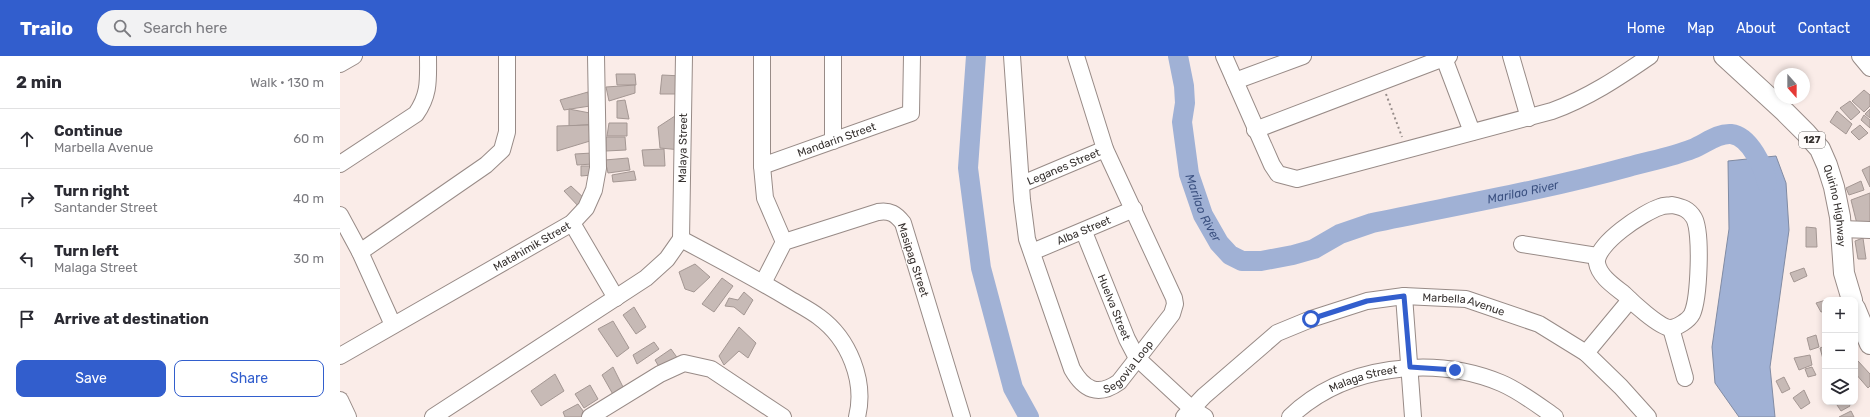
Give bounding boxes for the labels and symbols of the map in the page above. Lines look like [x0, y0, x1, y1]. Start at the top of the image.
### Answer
north arrow [1774, 68, 1810, 104]
street label: Malaya Street [675, 112, 690, 183]
street label: Mandarin Street [796, 119, 878, 159]
road number: 127 [1799, 132, 1825, 148]
street label: Leganes Street [1025, 145, 1103, 188]
street label: Quirino Highway [1821, 163, 1849, 247]
water label: Marilao River [1183, 172, 1224, 245]
water label: Marilao River [1486, 177, 1560, 206]
street label: Alba Street [1055, 213, 1113, 247]
street label: Matahimik Street [491, 218, 573, 273]
street label: Masipag Street [895, 221, 931, 299]
street label: Huelva Street [1095, 272, 1134, 343]
street label: Marbella Avenue [1422, 290, 1507, 318]
route start [1302, 310, 1320, 328]
street label: Segovia Loop [1101, 338, 1156, 396]
route end [1446, 361, 1464, 379]
street label: Malaga Street [1327, 363, 1399, 395]

